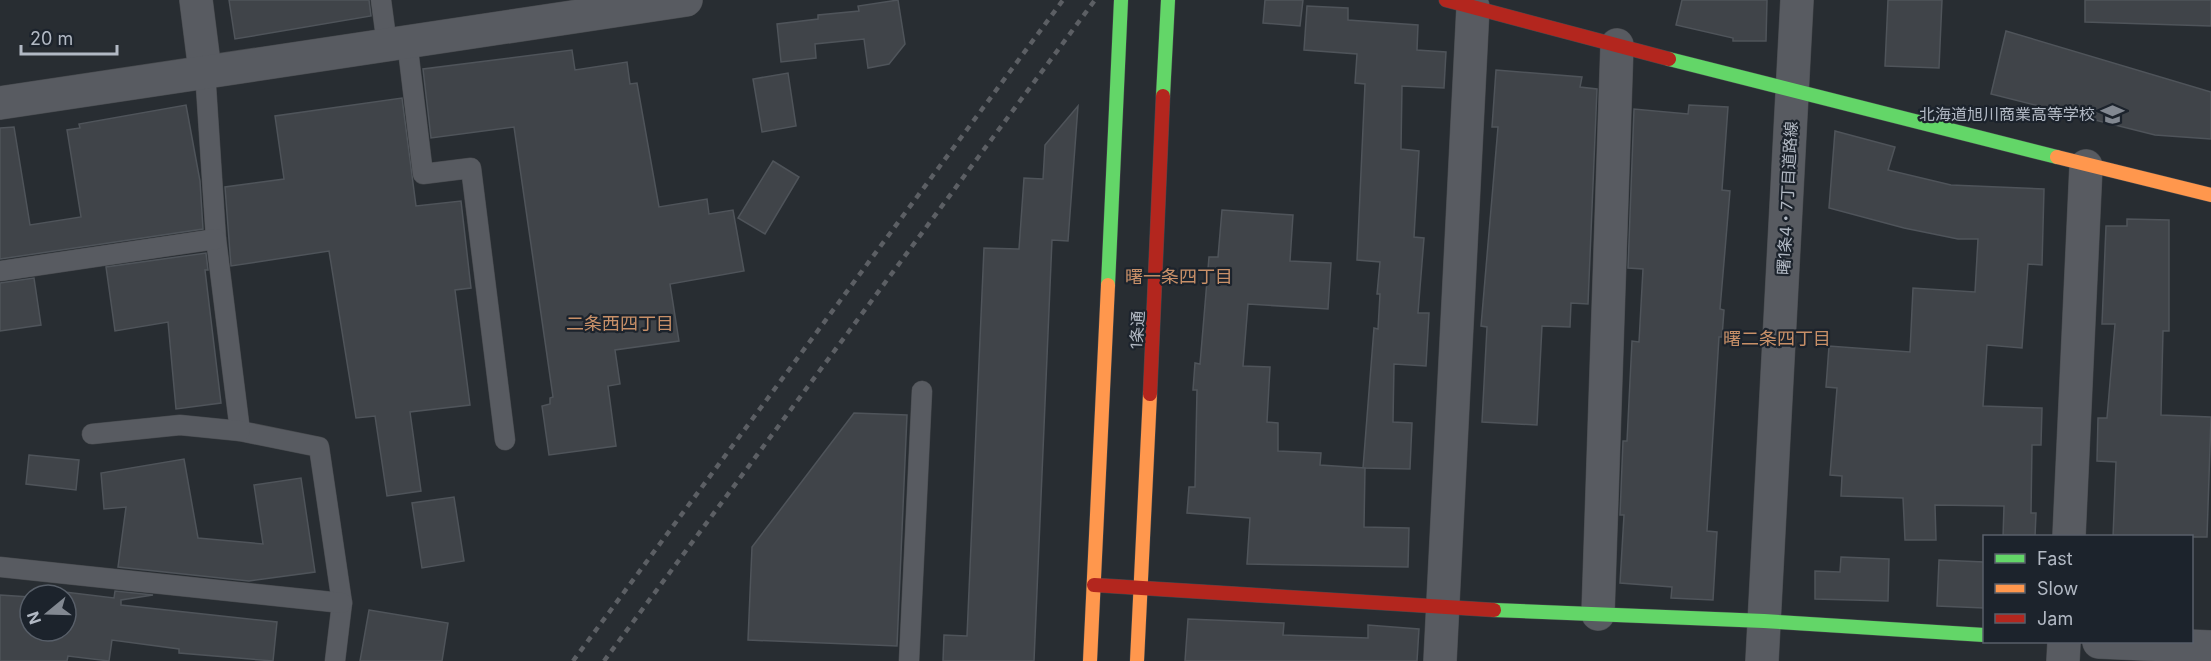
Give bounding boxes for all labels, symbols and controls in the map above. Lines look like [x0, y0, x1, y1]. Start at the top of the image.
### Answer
scale bar [21, 18, 117, 56]
text: 20 m [30, 28, 73, 49]
school or university icon: 北海道旭川商業高等学校 [2100, 101, 2126, 127]
place label: 北海道旭川商業高等学校 [1919, 104, 2095, 124]
street label: 曙1条4・7丁目道路線 [1773, 121, 1801, 275]
district label: 曙一条四丁目 [1125, 266, 1233, 287]
street label: 1条通 [1126, 310, 1148, 350]
district label: 二条西四丁目 [566, 313, 674, 334]
district label: 曙二条四丁目 [1723, 328, 1831, 349]
legend [1983, 535, 2193, 643]
text: Fast [2037, 548, 2073, 569]
text: Slow [2037, 578, 2078, 599]
north arrow [18, 583, 78, 643]
text: Jam [2037, 608, 2073, 629]
text: N [22, 609, 45, 627]

